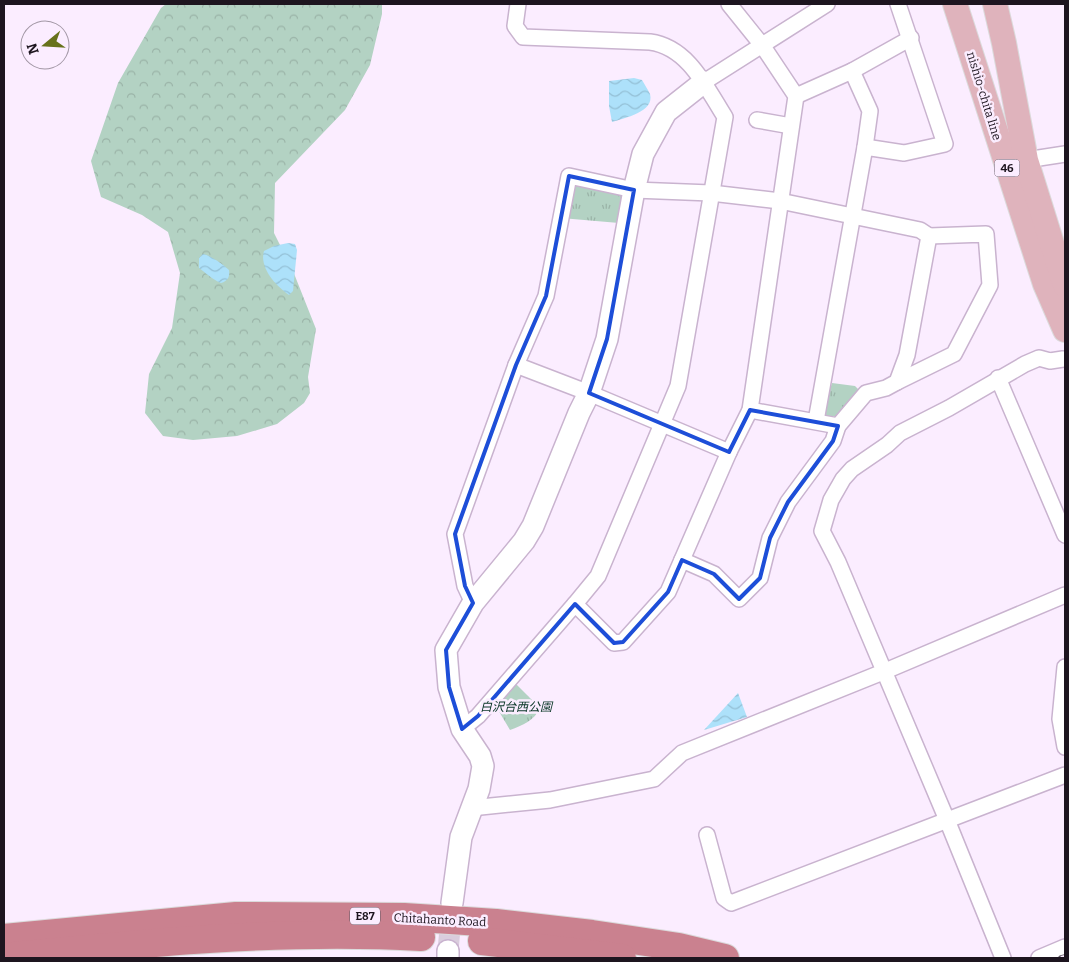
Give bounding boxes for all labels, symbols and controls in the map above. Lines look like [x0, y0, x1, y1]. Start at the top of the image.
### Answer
north arrow [20, 20, 70, 70]
text: N [23, 41, 43, 57]
street label: nishio-chita line [964, 50, 1004, 142]
road number: 46 [994, 160, 1020, 177]
park label: 白沢台西公園 [480, 700, 554, 714]
road number: E87 [350, 908, 380, 924]
street label: Chitahanto Road [393, 911, 487, 929]

